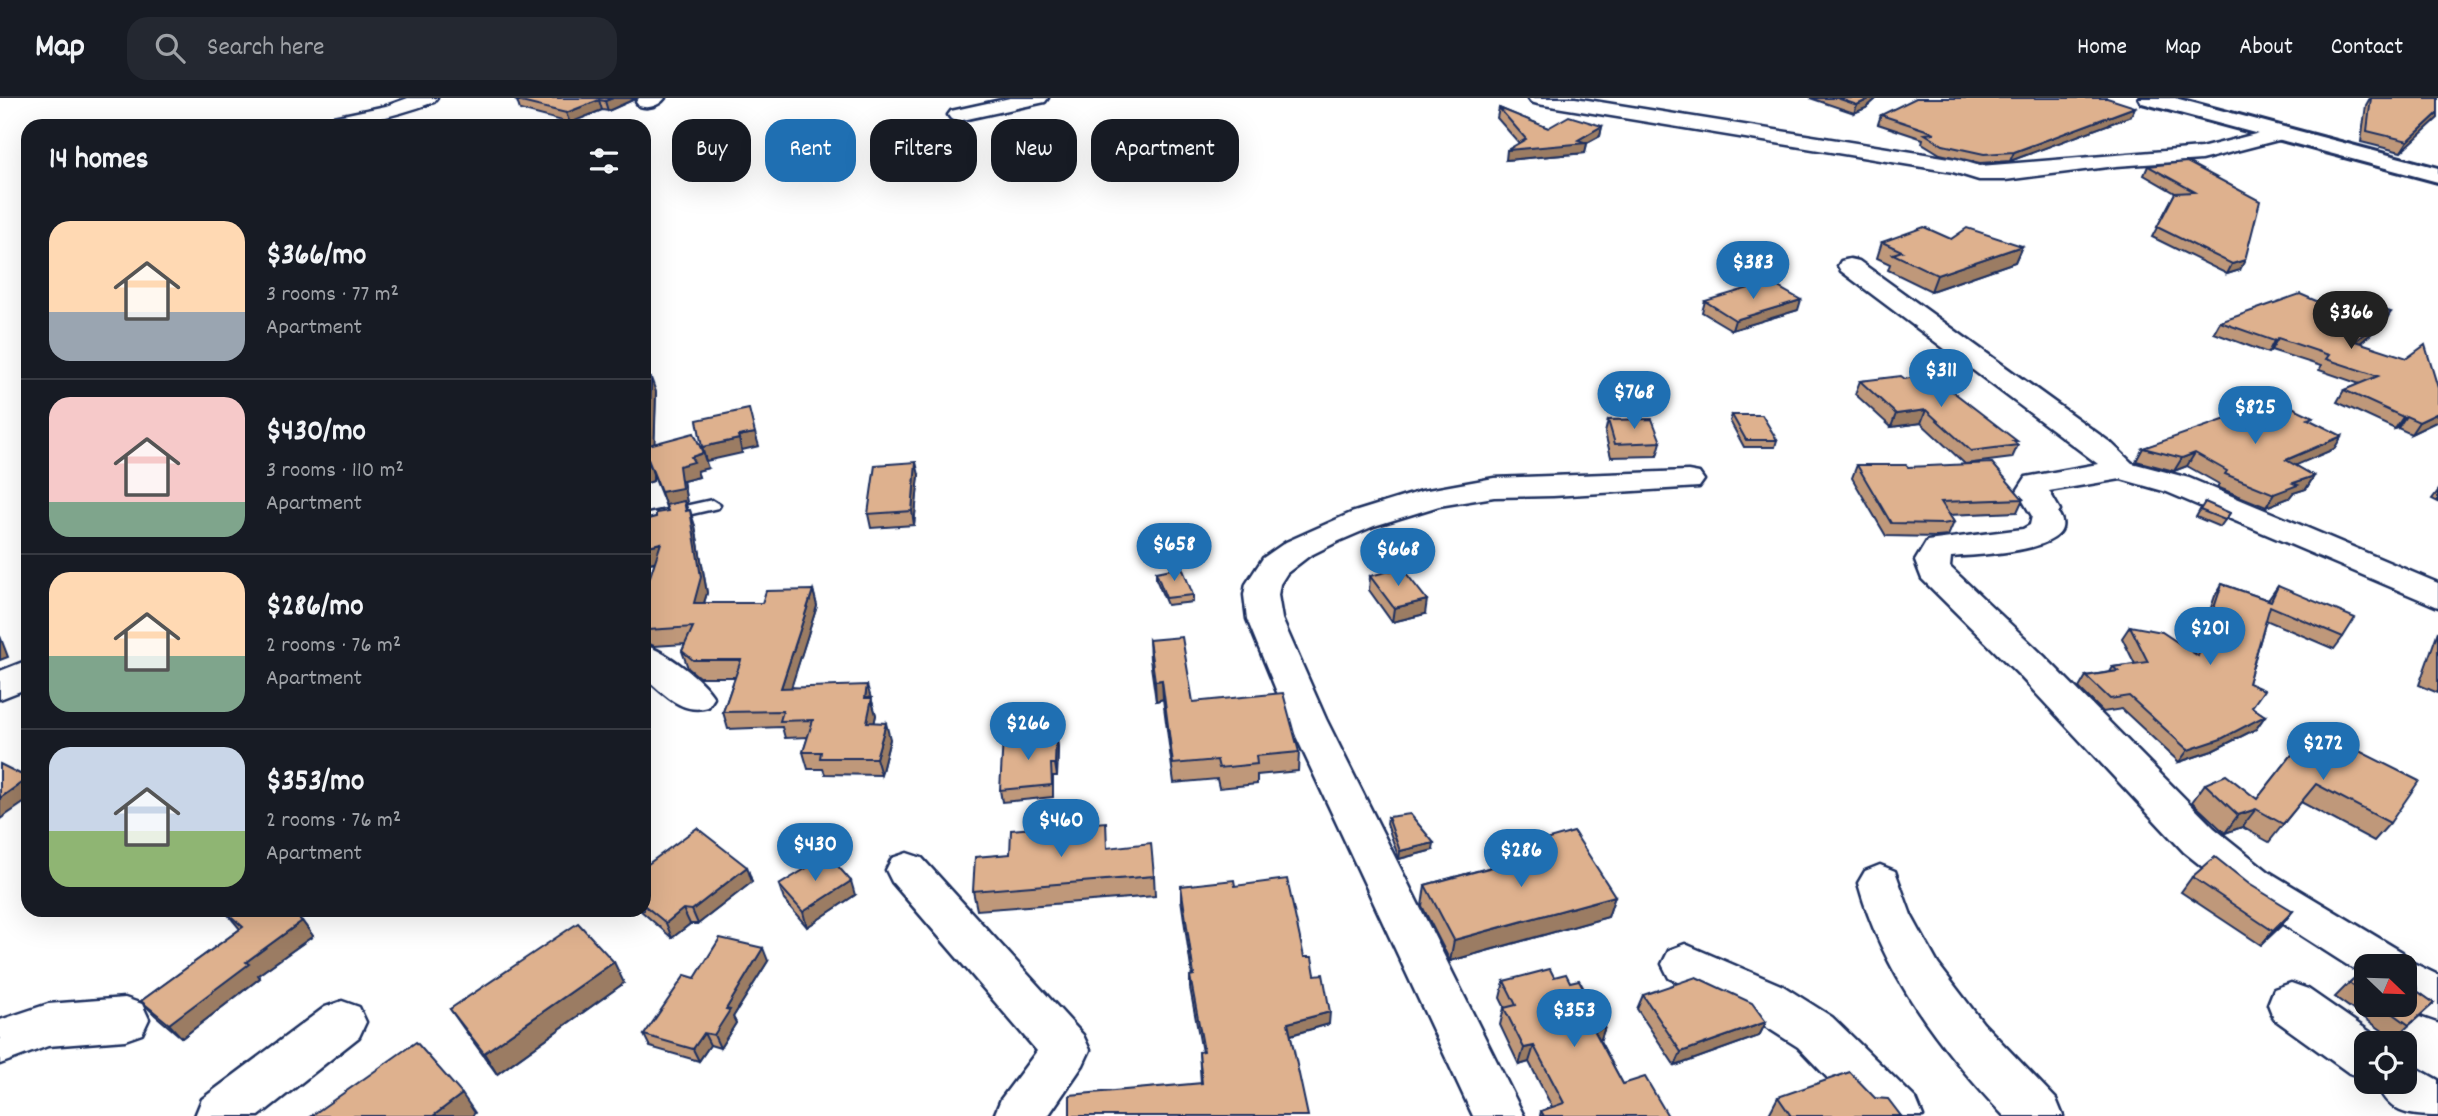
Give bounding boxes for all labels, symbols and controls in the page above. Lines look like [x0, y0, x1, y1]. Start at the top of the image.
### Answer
search box [127, 17, 617, 80]
text: Map [35, 25, 85, 72]
icon: search [151, 29, 189, 67]
text: Search here [207, 30, 325, 67]
text: Home [2077, 31, 2127, 65]
text: Map [2165, 31, 2201, 65]
text: About [2239, 31, 2293, 65]
text: Contact [2331, 31, 2403, 65]
chip: Buy [672, 119, 751, 182]
chip: Rent [765, 119, 856, 182]
chip: Filters [870, 119, 977, 182]
chip: New [991, 119, 1077, 182]
chip: Apartment [1091, 119, 1239, 182]
text: 14 homes [49, 140, 148, 183]
icon: filters [585, 142, 623, 180]
text: $366/mo [266, 236, 366, 279]
pin: $383 [1712, 242, 1794, 301]
text: $383 [1732, 247, 1774, 280]
icon: home [105, 249, 189, 333]
text: 3 rooms · 77 m² [266, 279, 399, 312]
pin: $366 [2310, 292, 2392, 351]
text: $366 [2329, 297, 2373, 330]
text: Apartment [266, 312, 362, 345]
pin: $311 [1900, 350, 1982, 409]
text: $311 [1925, 355, 1957, 388]
pin: $768 [1593, 372, 1675, 431]
text: $768 [1614, 377, 1654, 410]
pin: $825 [2214, 386, 2296, 446]
text: $825 [2234, 392, 2276, 425]
text: $430/mo [266, 412, 366, 455]
icon: home [105, 425, 189, 509]
text: 3 rooms · 110 m² [266, 455, 404, 488]
text: Apartment [266, 488, 362, 521]
pin: $658 [1133, 524, 1215, 583]
pin: $668 [1357, 528, 1439, 588]
text: $658 [1153, 529, 1195, 562]
text: $668 [1376, 534, 1420, 567]
text: $286/mo [266, 587, 364, 630]
icon: home [105, 600, 189, 684]
pin: $201 [2169, 608, 2251, 667]
text: $201 [2190, 613, 2230, 646]
text: 2 rooms · 76 m² [266, 630, 401, 663]
text: Apartment [266, 663, 362, 696]
pin: $266 [987, 702, 1069, 762]
text: $266 [1006, 708, 1050, 741]
pin: $272 [2282, 722, 2364, 782]
text: $272 [2303, 728, 2343, 761]
text: $353/mo [266, 762, 364, 805]
icon: home [105, 775, 189, 859]
pin: $460 [1020, 800, 1102, 859]
text: 2 rooms · 76 m² [266, 805, 401, 838]
text: $460 [1038, 805, 1084, 838]
pin: $430 [774, 824, 856, 883]
text: $430 [793, 829, 837, 862]
pin: $286 [1480, 830, 1562, 889]
text: $286 [1500, 835, 1542, 868]
text: Apartment [266, 838, 362, 871]
north arrow [2354, 954, 2417, 1017]
map controls [2354, 954, 2417, 1094]
pin: $353 [1533, 990, 1615, 1049]
text: $353 [1553, 995, 1595, 1028]
button: locate [2354, 1031, 2417, 1094]

